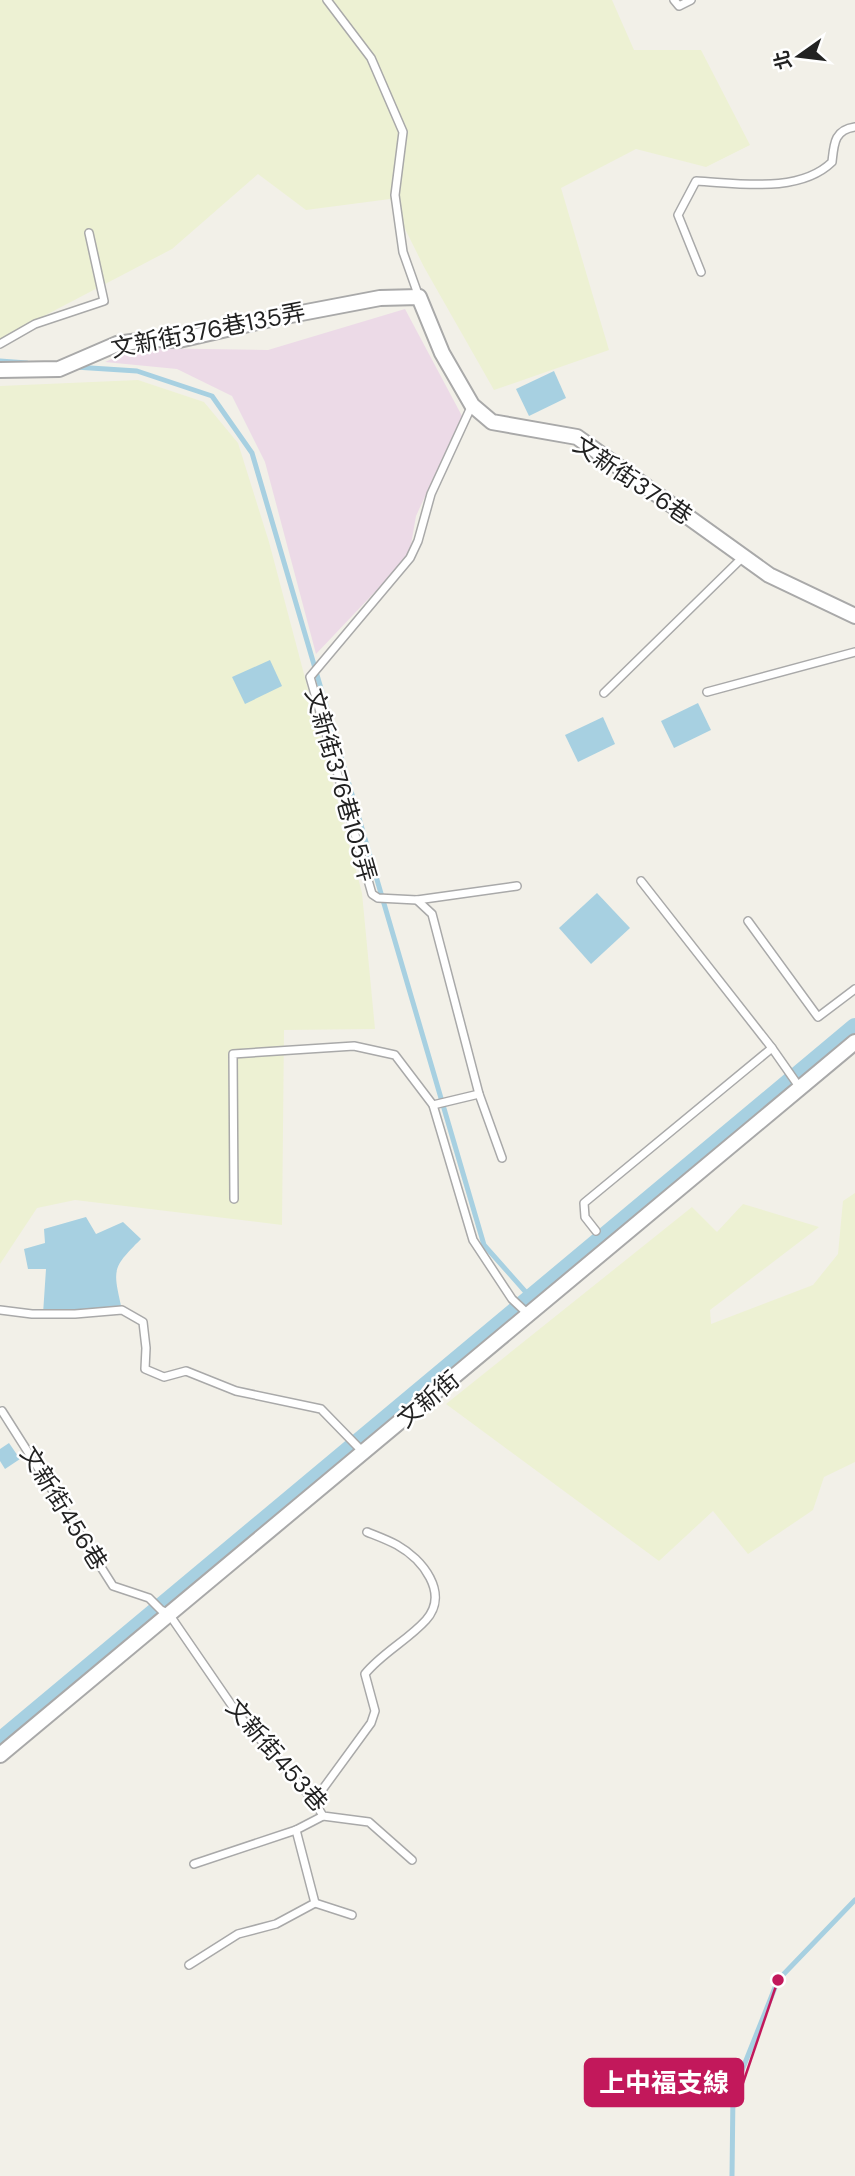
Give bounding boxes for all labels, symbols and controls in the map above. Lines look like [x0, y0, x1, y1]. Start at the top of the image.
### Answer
north arrow [764, 21, 834, 91]
text: 北 [769, 48, 797, 72]
street label: 文新街376巷135弄 [108, 296, 308, 364]
street label: 文新街376巷 [568, 429, 698, 531]
street label: 文新街376巷105弄 [299, 685, 383, 885]
street label: 文新街 [390, 1364, 466, 1434]
street label: 文新街456巷 [14, 1440, 114, 1576]
street label: 文新街453巷 [220, 1692, 334, 1818]
callout: 上中福支線 [585, 2059, 743, 2106]
text: 上中福支線 [599, 2066, 729, 2100]

